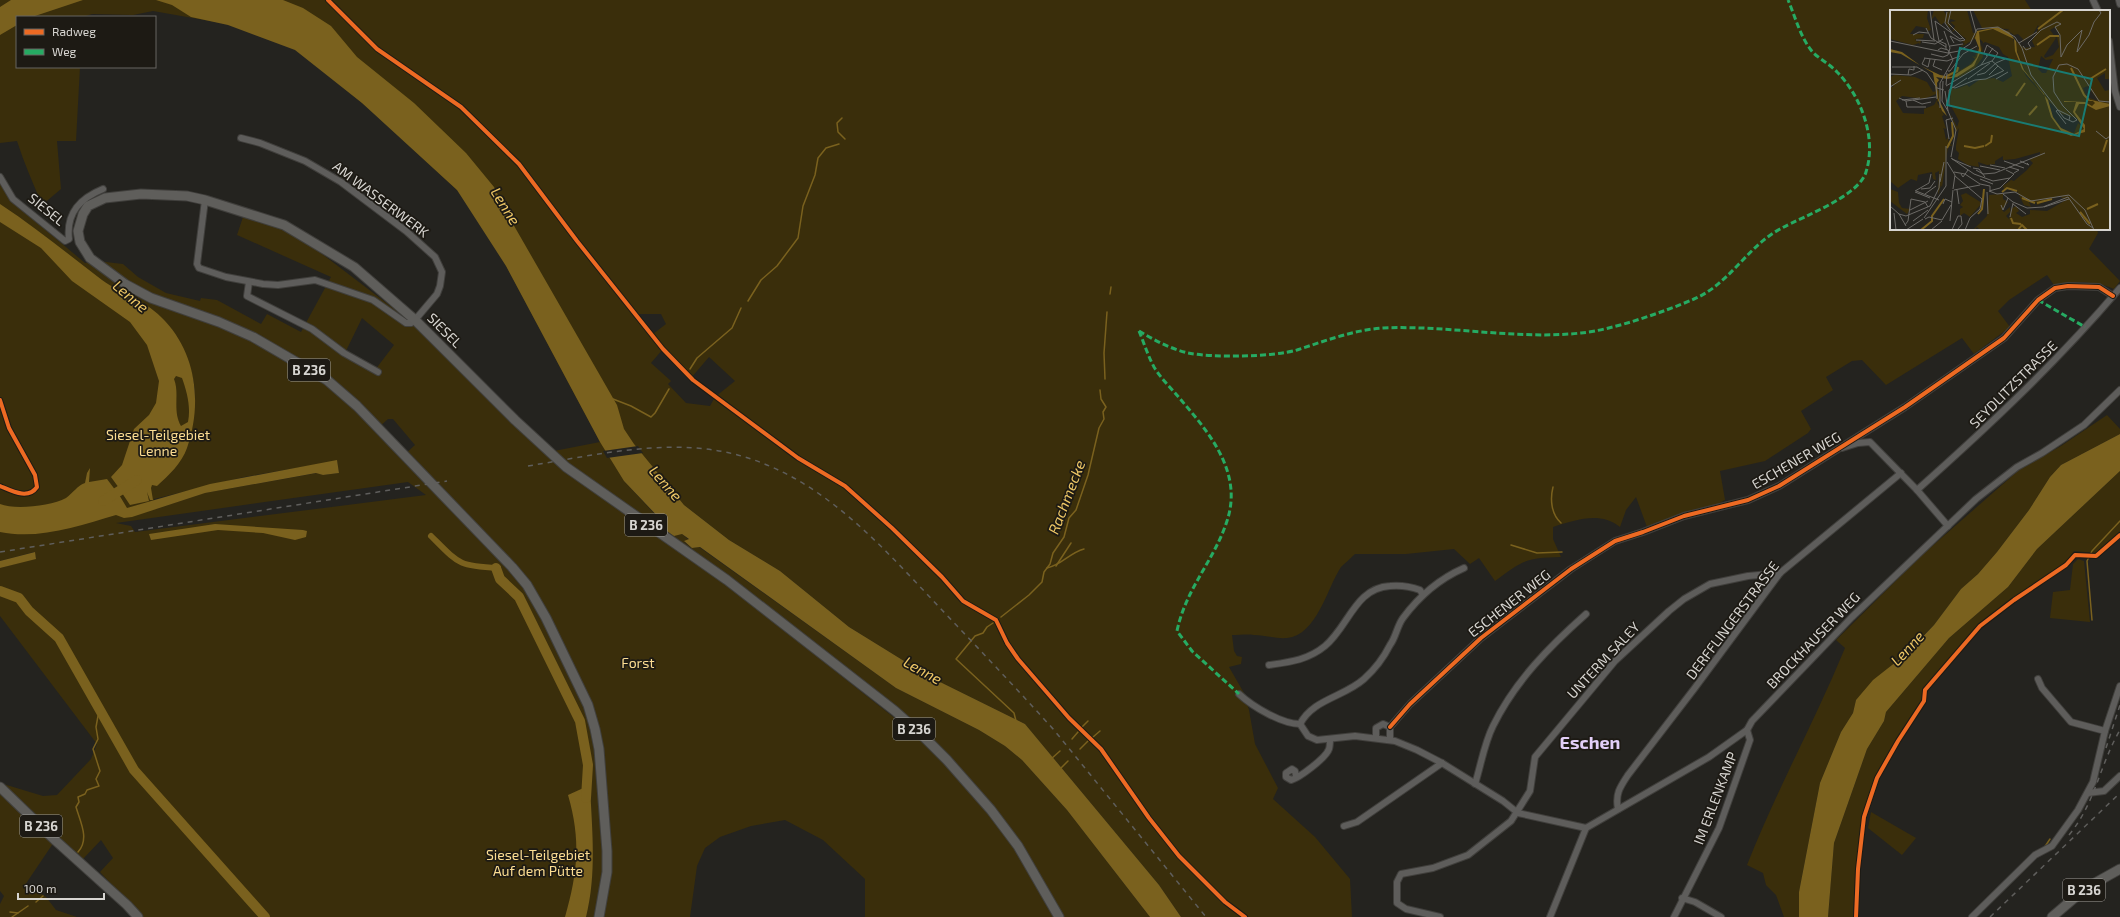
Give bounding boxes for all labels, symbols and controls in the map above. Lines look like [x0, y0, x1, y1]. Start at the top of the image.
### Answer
inset map [1890, 10, 2110, 230]
legend [16, 16, 156, 68]
text: Radweg [52, 24, 96, 38]
text: Weg [52, 44, 77, 58]
street label: AM WASSERWERK [330, 157, 433, 241]
water label: Lenne [488, 184, 524, 228]
street label: SIESEL [25, 189, 69, 229]
water label: Lenne [110, 276, 152, 316]
street label: SIESEL [424, 309, 466, 351]
street label: SEYDLITZSTRASSE [1966, 337, 2060, 431]
road number: B 236 [288, 359, 330, 381]
park label: Siesel-Teilgebiet Lenne [106, 426, 210, 459]
street label: ESCHENER WEG [1748, 428, 1844, 492]
water label: Rachmecke [1044, 457, 1088, 537]
water label: Lenne [646, 462, 686, 504]
road number: B 236 [625, 514, 667, 536]
street label: DERFFLINGERSTRASSE [1682, 557, 1782, 683]
street label: ESCHENER WEG [1464, 566, 1554, 640]
street label: BROCKHAUSER WEG [1763, 588, 1863, 692]
street label: UNTERM SALEY [1563, 618, 1643, 702]
water label: Lenne [1886, 627, 1928, 669]
water label: Lenne [901, 652, 945, 688]
park label: Forst [621, 654, 655, 671]
road number: B 236 [893, 718, 935, 740]
district label: Eschen [1560, 731, 1620, 753]
street label: IM ERLENKAMP [1690, 749, 1740, 847]
road number: B 236 [20, 815, 62, 837]
park label: Siesel-Teilgebiet Auf dem Pütte [486, 846, 590, 879]
scale bar [18, 875, 104, 901]
road number: B 236 [2063, 879, 2105, 901]
text: 100 m [24, 881, 56, 895]

